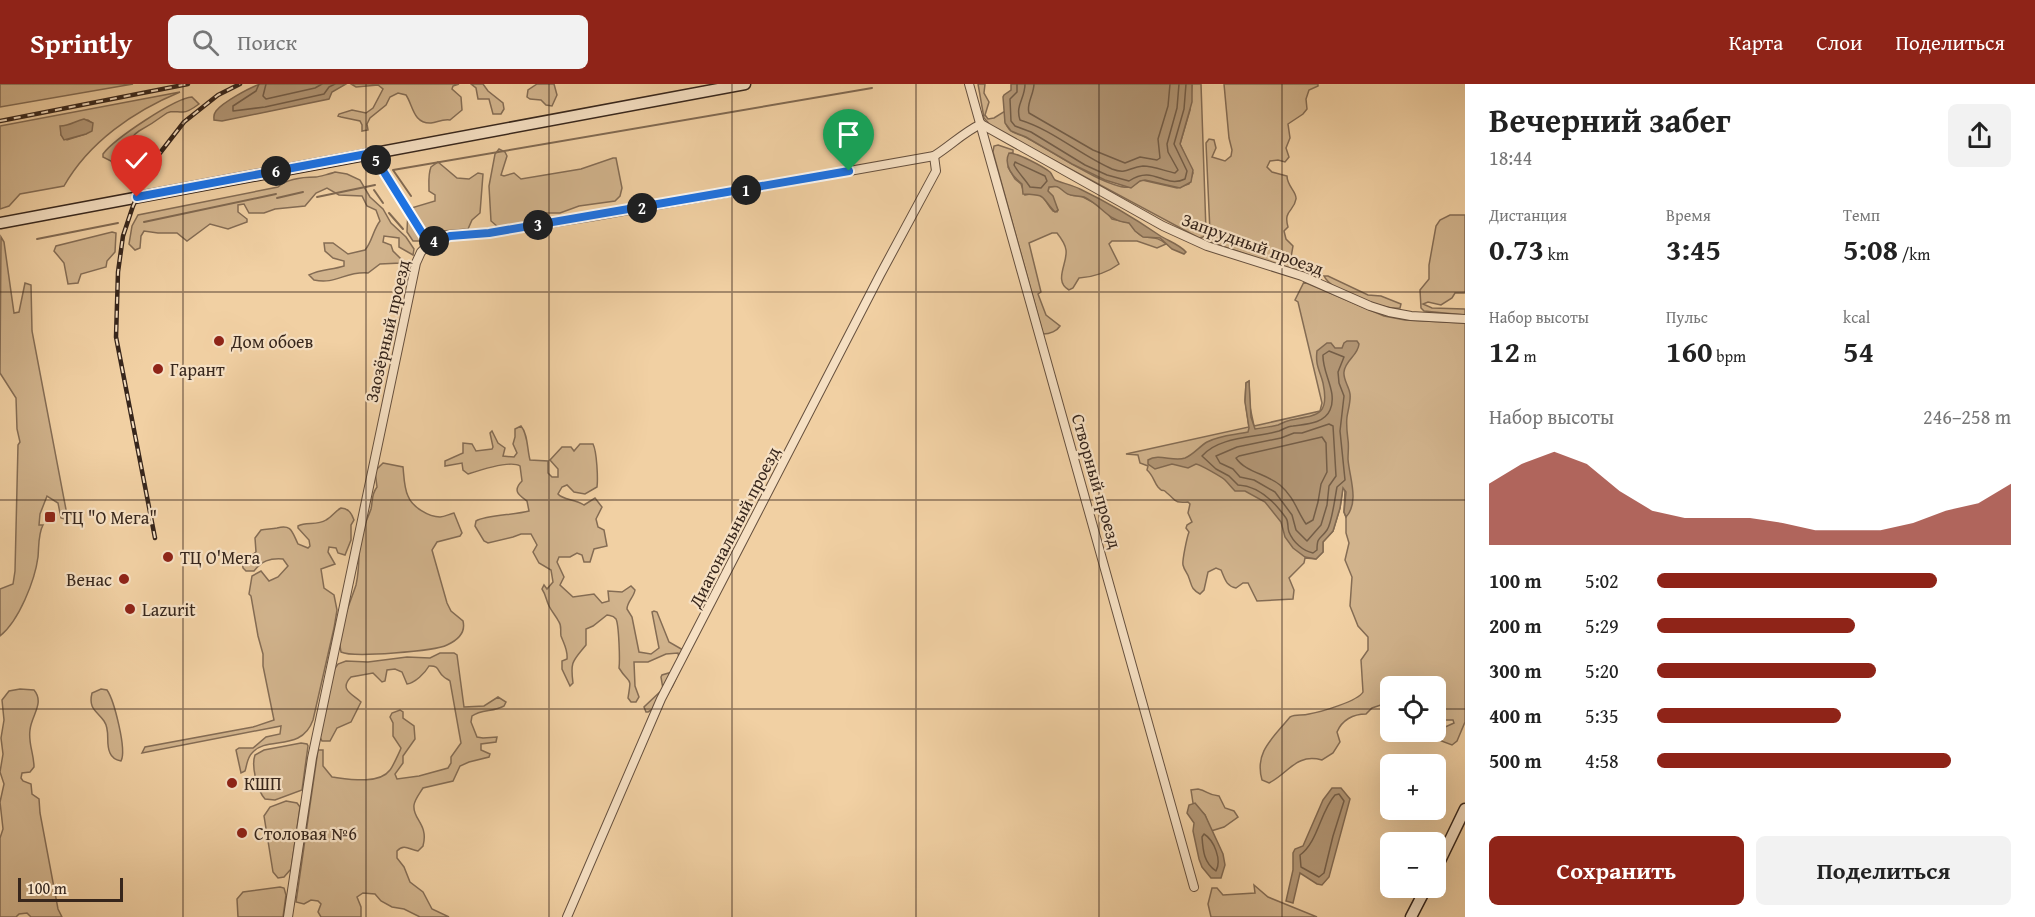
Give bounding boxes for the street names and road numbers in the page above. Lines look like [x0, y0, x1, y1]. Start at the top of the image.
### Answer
street label: Запрудный проезд [1178, 206, 1328, 282]
street label: Заозёрный проезд [357, 257, 417, 405]
street label: Створный проезд [1065, 410, 1129, 552]
street label: Диагональный проезд [681, 441, 786, 613]

